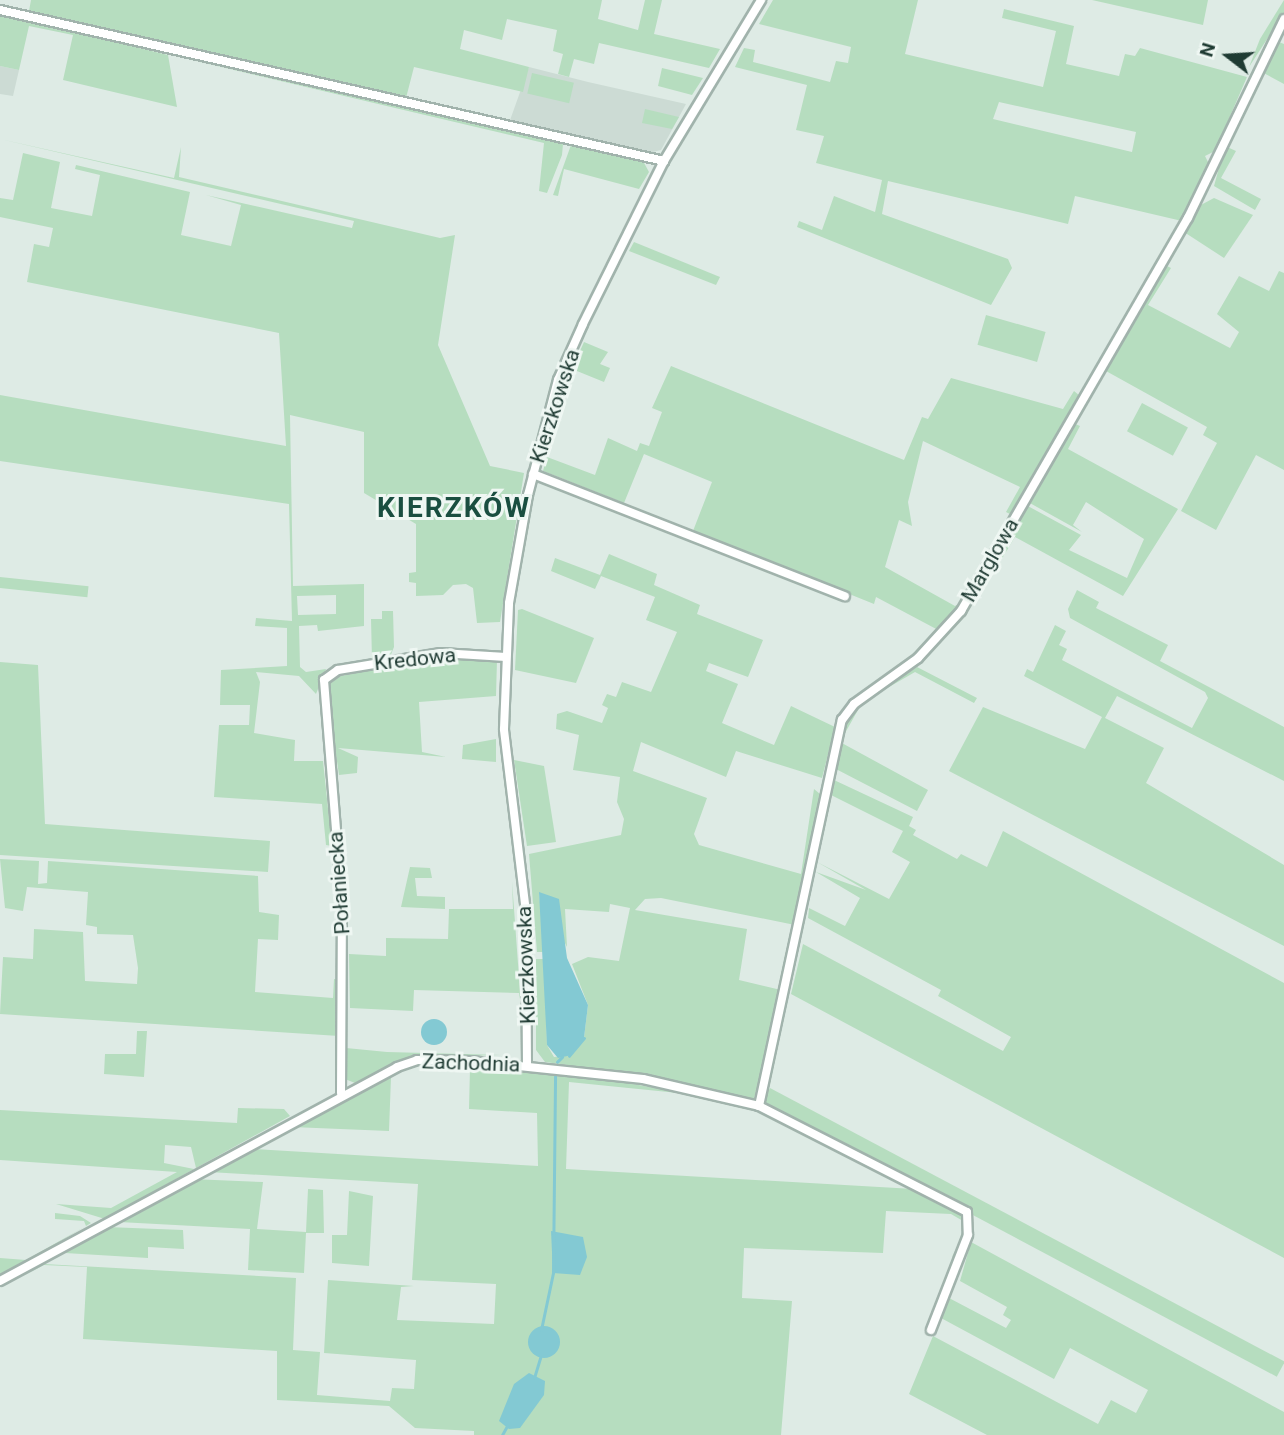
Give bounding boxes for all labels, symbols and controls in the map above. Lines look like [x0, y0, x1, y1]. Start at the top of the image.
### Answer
north arrow [1193, 21, 1263, 91]
text: N [1194, 40, 1220, 59]
street label: Kierzkowska [525, 346, 585, 466]
district label: KIERZKÓW [378, 491, 530, 525]
street label: Marglowa [956, 514, 1024, 606]
street label: Kredowa [373, 642, 457, 676]
street label: Połaniecka [323, 831, 355, 935]
street label: Kierzkowska [511, 905, 541, 1025]
street label: Zachodnia [421, 1049, 521, 1077]

